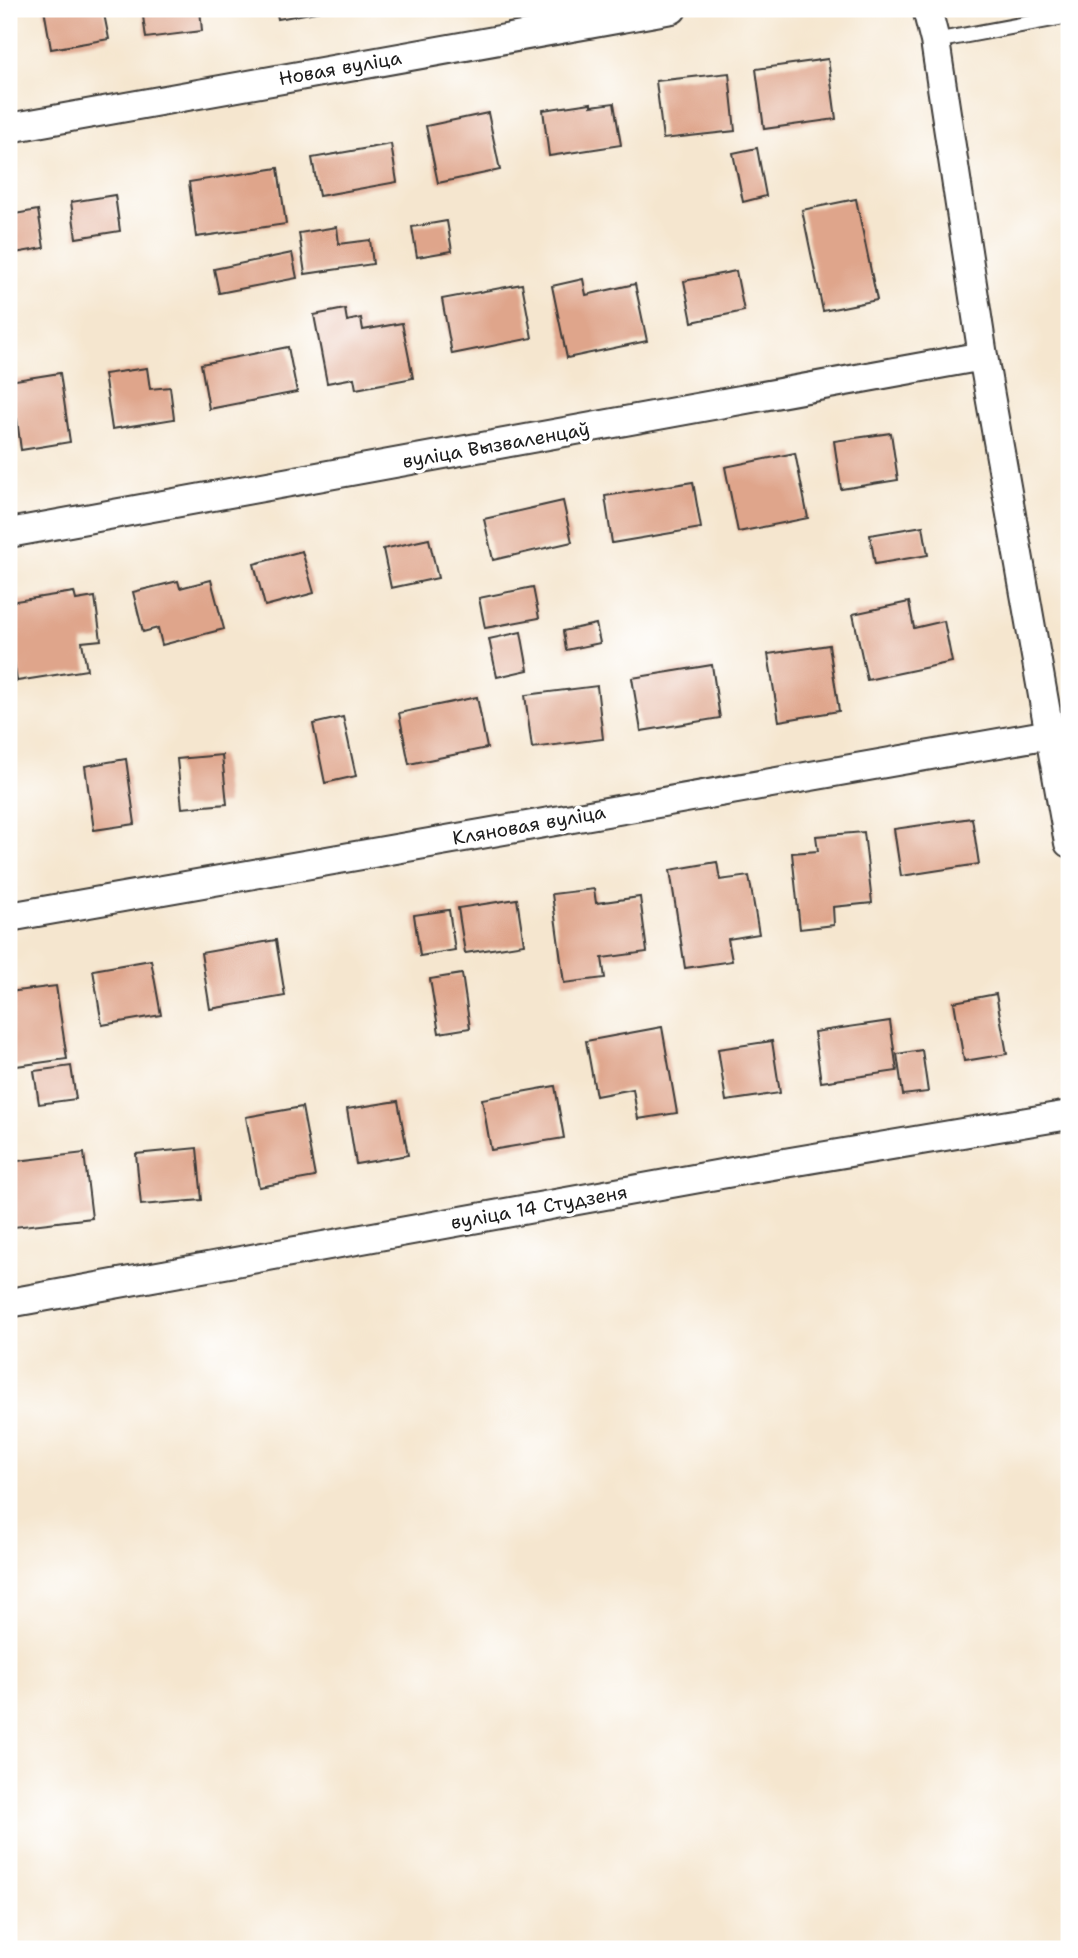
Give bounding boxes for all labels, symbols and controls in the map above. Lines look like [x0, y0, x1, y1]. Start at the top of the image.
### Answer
street label: Новая вуліца [277, 45, 404, 91]
street label: вуліца Вызваленцаў [400, 416, 592, 474]
street label: Кляновая вуліца [451, 799, 608, 851]
street label: вуліца 14 Студзеня [449, 1179, 629, 1235]

